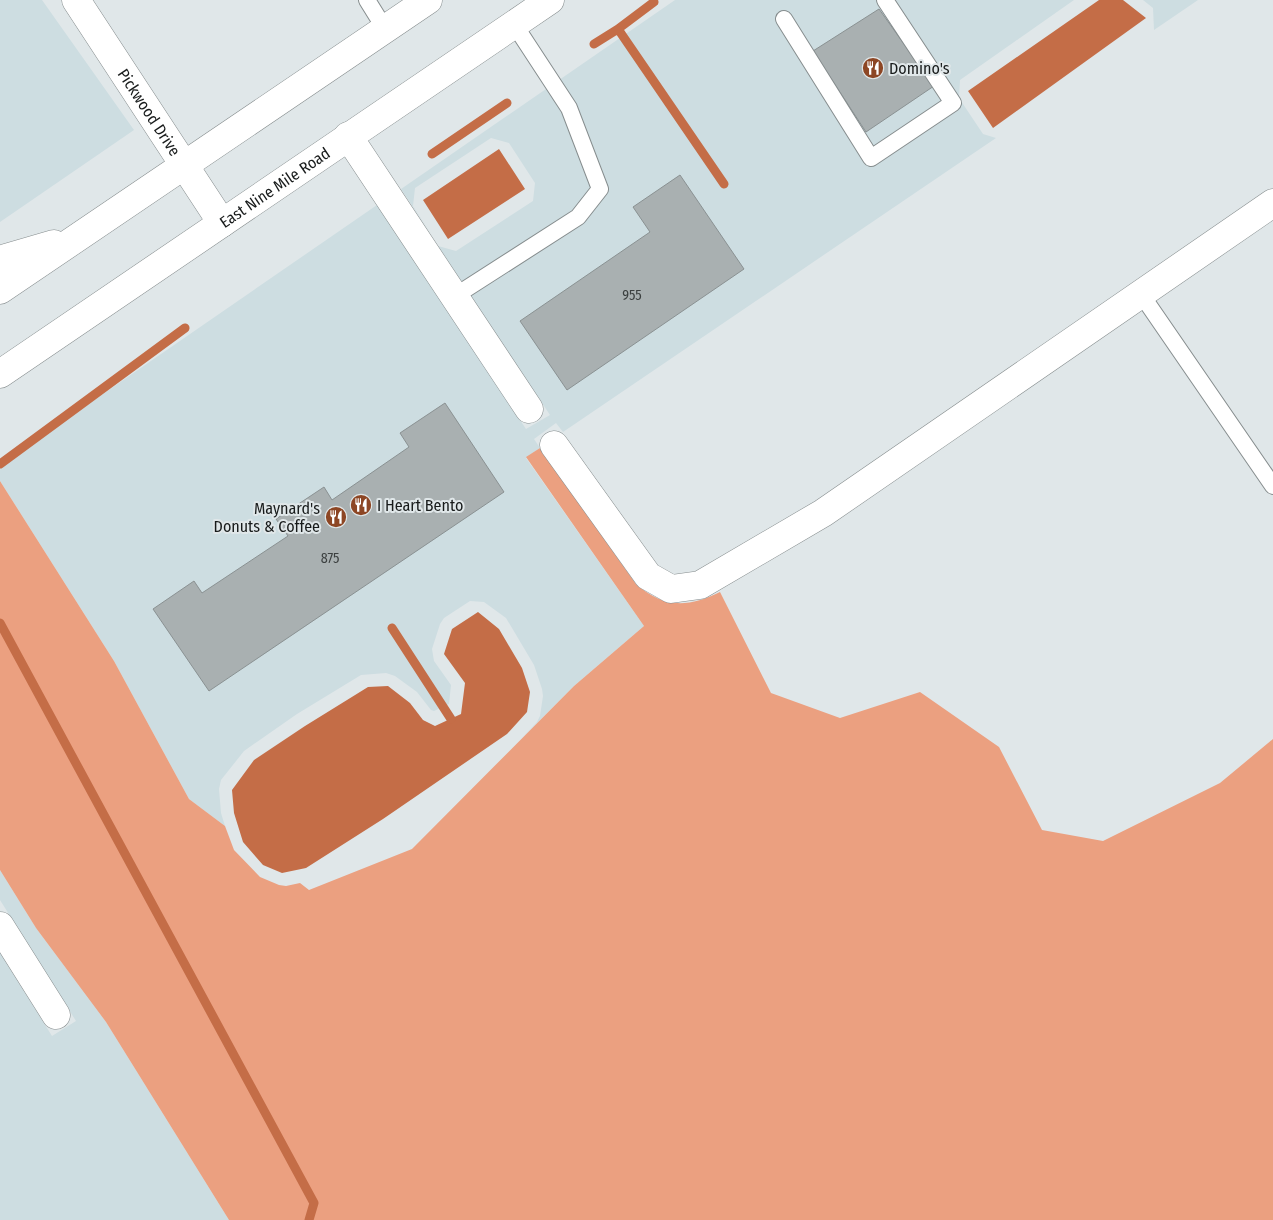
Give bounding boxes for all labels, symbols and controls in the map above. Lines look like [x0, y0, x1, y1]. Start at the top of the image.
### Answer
restaurant icon: Domino's [861, 56, 885, 80]
place label: Domino's [889, 59, 950, 78]
street label: Pickwood Drive [114, 65, 185, 159]
street label: East Nine Mile Road [216, 143, 333, 231]
house number: 955 [622, 287, 642, 304]
restaurant icon: I Heart Bento [349, 493, 373, 517]
place label: I Heart Bento [377, 496, 463, 515]
place label: Maynard's Donuts & Coffee [214, 499, 320, 536]
restaurant icon: Maynard's Donuts & Coffee [324, 505, 348, 529]
house number: 875 [321, 550, 339, 567]

